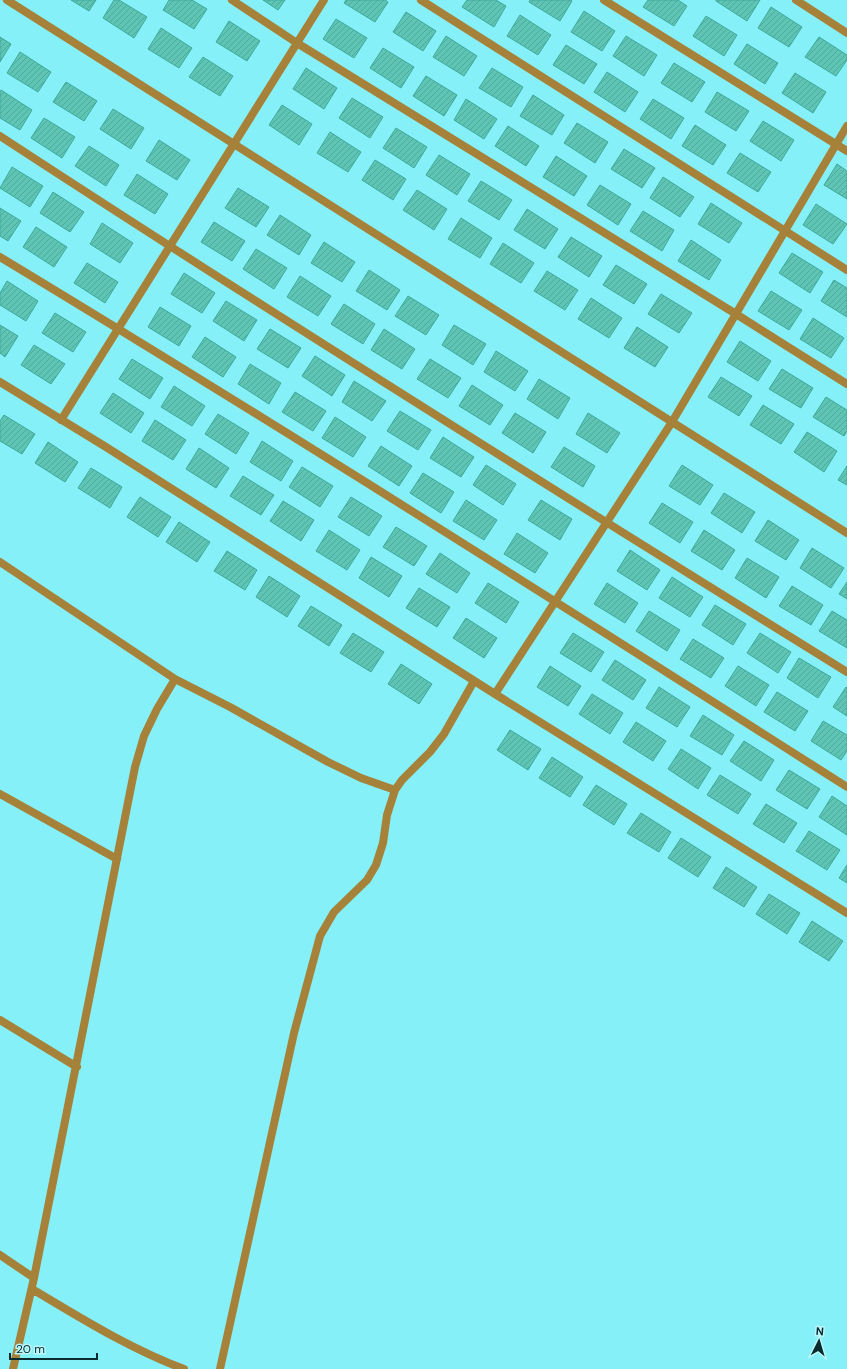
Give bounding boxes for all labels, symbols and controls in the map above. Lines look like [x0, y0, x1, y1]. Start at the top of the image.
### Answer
north arrow [799, 1321, 839, 1361]
text: N [815, 1324, 824, 1338]
scale bar [10, 1335, 97, 1361]
text: 20 m [16, 1341, 45, 1357]

